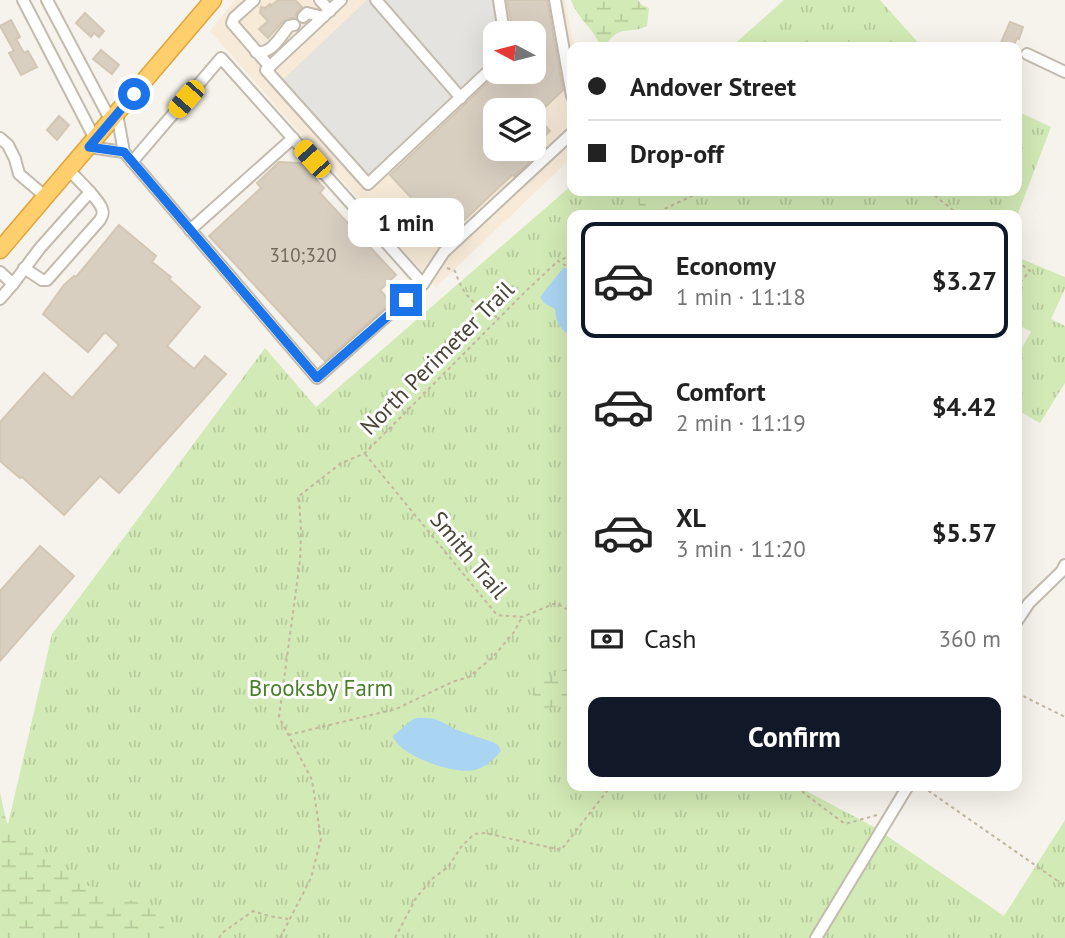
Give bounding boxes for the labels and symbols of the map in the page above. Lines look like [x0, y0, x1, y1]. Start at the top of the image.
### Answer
north arrow [483, 21, 546, 84]
car [165, 76, 208, 122]
route start [118, 78, 150, 110]
car [291, 136, 334, 182]
callout: 1 min [348, 198, 464, 247]
house number: 310;320 [270, 243, 337, 267]
street label: North Perimeter Trail [354, 274, 520, 441]
route end [390, 284, 422, 316]
street label: Smith Trail [424, 505, 515, 605]
park label: Brooksby Farm [249, 673, 393, 702]

